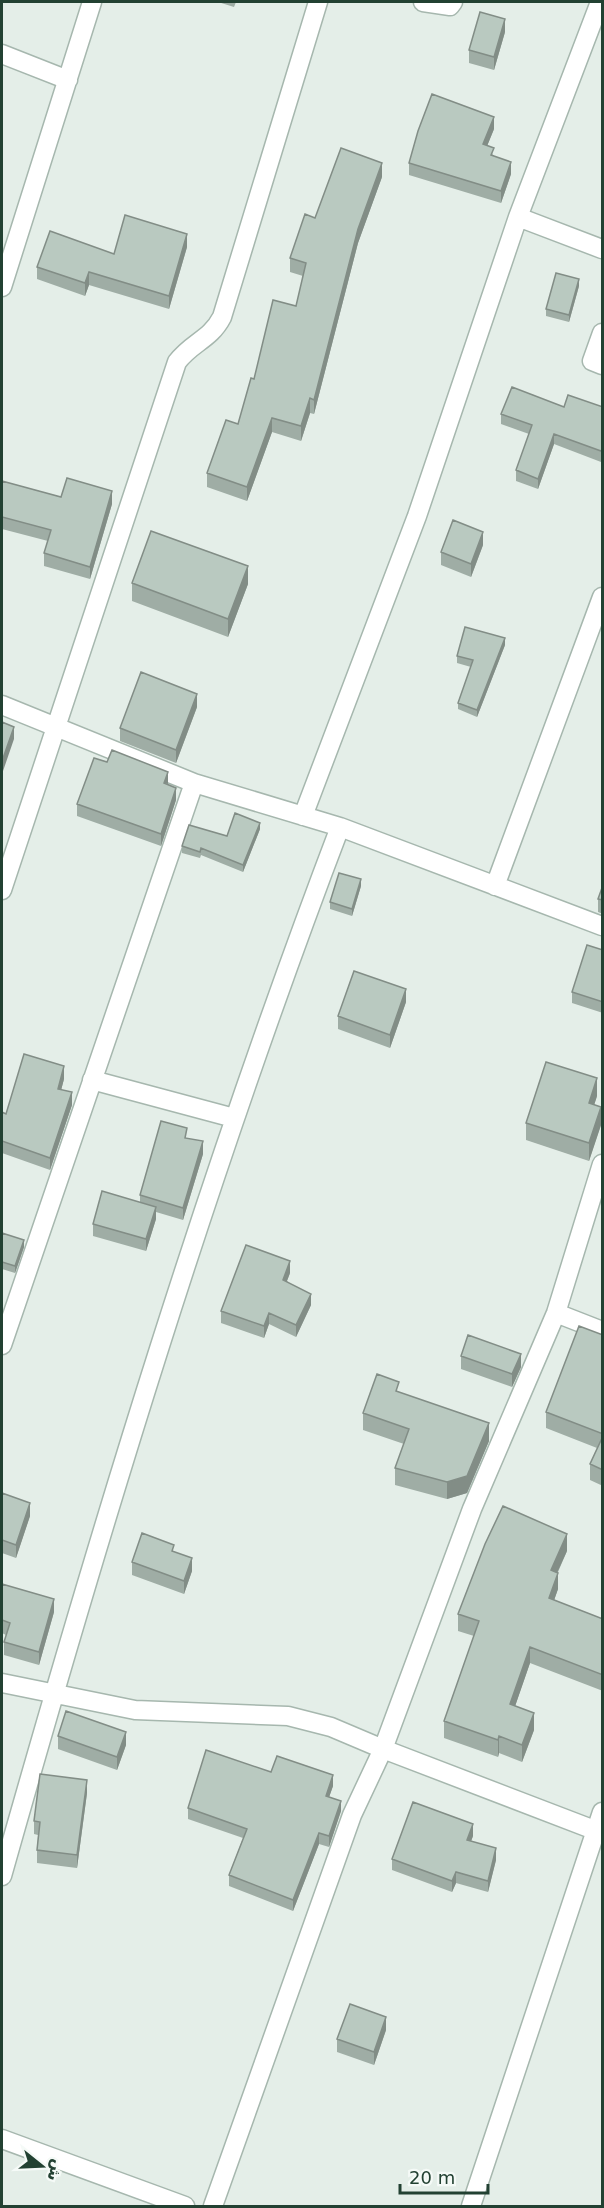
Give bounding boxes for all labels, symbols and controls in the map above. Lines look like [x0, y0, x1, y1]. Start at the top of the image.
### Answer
north arrow [12, 2136, 72, 2196]
text: ش [43, 2157, 68, 2184]
scale bar [400, 2157, 488, 2195]
text: 20 m [409, 2167, 455, 2188]

